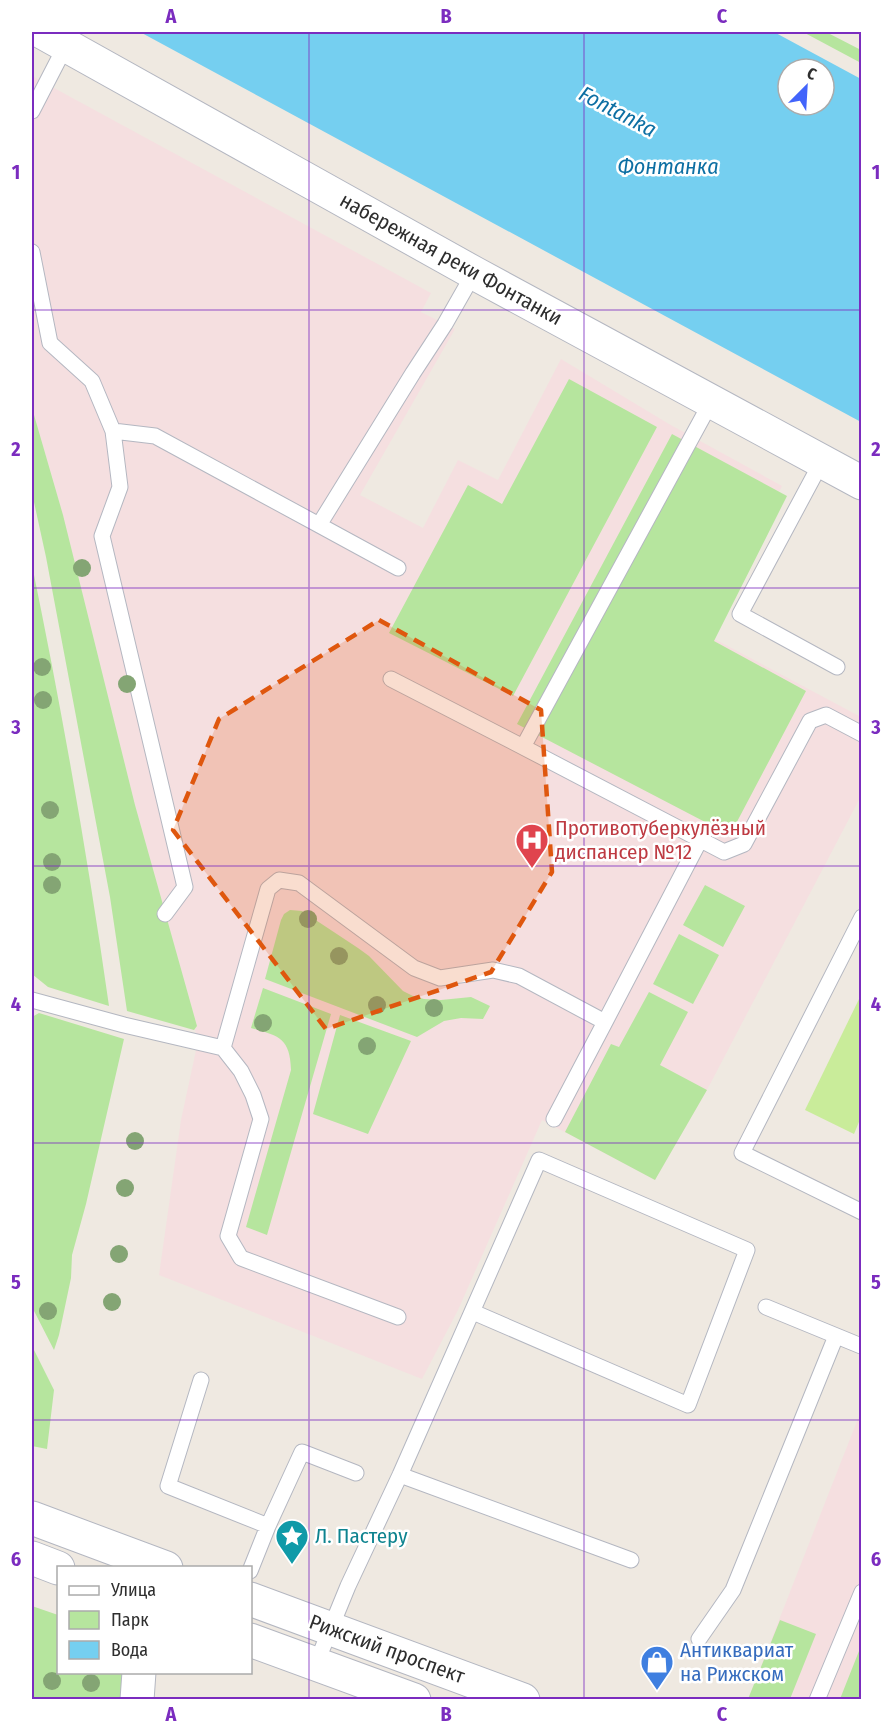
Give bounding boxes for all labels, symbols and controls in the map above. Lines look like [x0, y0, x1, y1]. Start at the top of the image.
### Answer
text: A [165, 4, 178, 28]
text: B [440, 4, 452, 28]
text: C [717, 4, 728, 28]
north arrow [776, 57, 836, 117]
text: С [804, 63, 820, 84]
water label: Fontanka [574, 80, 661, 143]
water label: Фонтанка [617, 153, 719, 180]
text: 1 [12, 160, 20, 184]
text: 1 [872, 160, 880, 184]
street label: набережная реки Фонтанки [335, 187, 567, 331]
text: 2 [10, 437, 21, 461]
text: 2 [870, 437, 881, 461]
text: 3 [10, 715, 21, 739]
text: 3 [870, 715, 881, 739]
place label: Противотуберкулёзный диспансер №12 [555, 815, 766, 865]
hospital icon: Противотуберкулёзный диспансер №12 [514, 822, 550, 869]
text: 4 [11, 992, 21, 1016]
text: 4 [871, 992, 881, 1016]
text: 5 [11, 1270, 21, 1294]
text: 5 [871, 1270, 881, 1294]
place icon: Л. Пастеру [274, 1518, 310, 1565]
place label: Л. Пастеру [315, 1523, 408, 1549]
text: 6 [11, 1547, 21, 1571]
text: 6 [871, 1547, 881, 1571]
legend [57, 1566, 252, 1674]
text: Улица [110, 1579, 156, 1601]
text: Парк [111, 1609, 149, 1631]
street label: Рижский проспект [306, 1609, 469, 1689]
place label: Антиквариат на Рижском [680, 1637, 794, 1687]
text: Вода [111, 1639, 148, 1661]
shop icon: Антиквариат на Рижском [639, 1644, 675, 1691]
text: A [165, 1702, 178, 1726]
text: B [440, 1702, 452, 1726]
text: C [717, 1702, 728, 1726]

